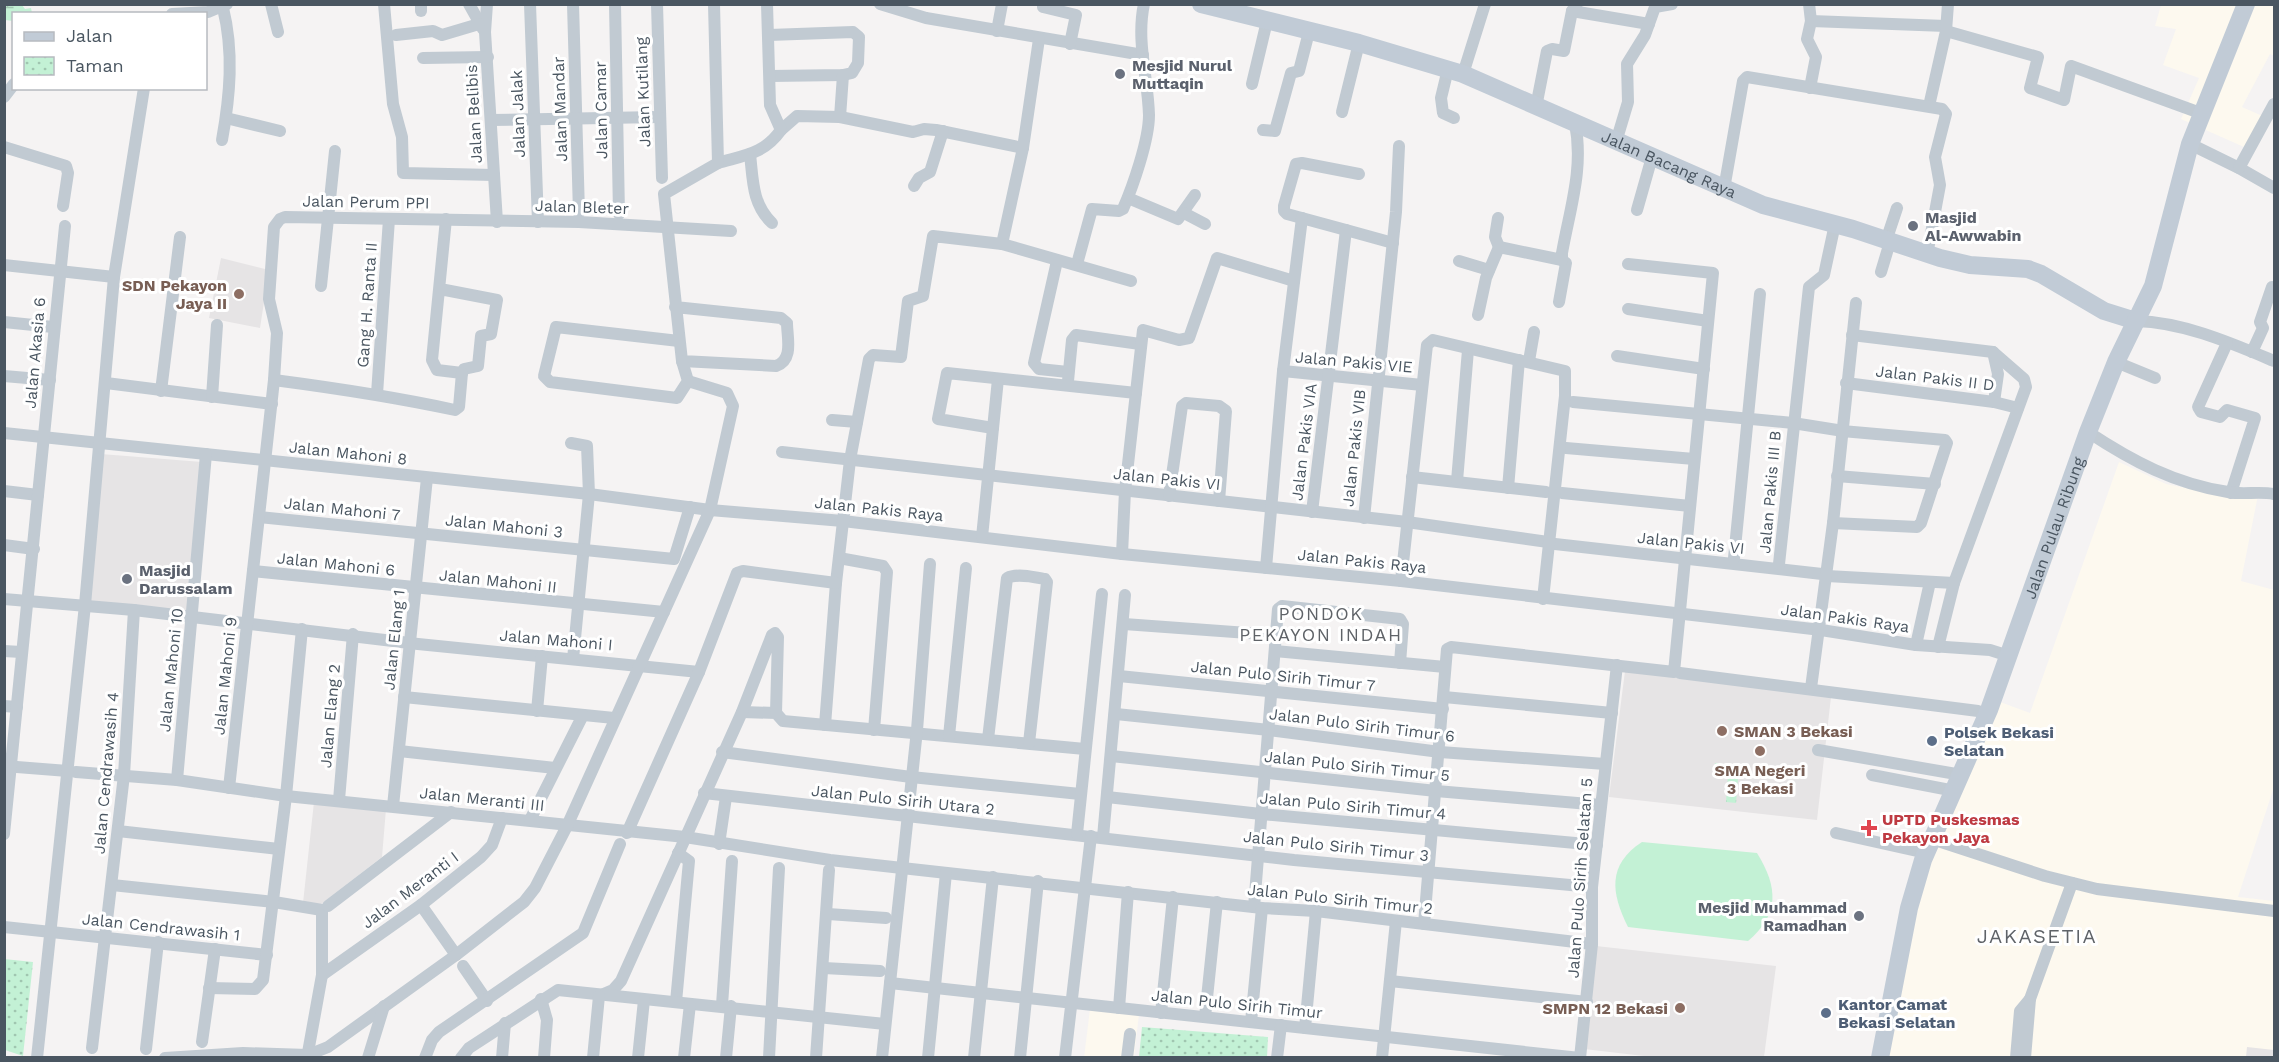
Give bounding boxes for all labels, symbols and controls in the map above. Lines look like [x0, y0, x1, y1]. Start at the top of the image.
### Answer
legend [12, 12, 207, 90]
text: Jalan [66, 25, 113, 46]
street label: Jalan Kutilang [632, 36, 654, 148]
text: Taman [66, 55, 124, 76]
street label: Jalan Mandar [549, 56, 571, 162]
place label: Mesjid Nurul Muttaqin [1132, 56, 1233, 93]
street label: Jalan Camar [591, 60, 611, 159]
street label: Jalan Belibis [462, 64, 486, 164]
marker: Mesjid Nurul Muttaqin [1113, 67, 1127, 81]
street label: Jalan Jalak [507, 70, 529, 158]
street label: Jalan Bacang Raya [1599, 126, 1739, 202]
street label: Jalan Perum PPI [302, 191, 430, 213]
street label: Jalan Bleter [535, 196, 630, 218]
place label: Masjid Al-Awwabin [1925, 208, 2021, 245]
marker: Masjid Al-Awwabin [1906, 219, 1920, 233]
street label: Gang H. Ranta II [353, 242, 381, 368]
place label: SDN Pekayon Jaya II [122, 276, 227, 313]
marker: SDN Pekayon Jaya II [232, 287, 246, 301]
street label: Jalan Akasia 6 [21, 297, 49, 409]
street label: Jalan Pakis VIE [1294, 347, 1414, 377]
street label: Jalan Pakis II D [1874, 361, 1996, 395]
street label: Jalan Pakis VIA [1287, 382, 1321, 502]
street label: Jalan Pakis VIB [1338, 388, 1370, 508]
street label: Jalan Pakis III B [1755, 430, 1785, 554]
street label: Jalan Mahoni 8 [288, 437, 408, 469]
street label: Jalan Pulau Ribung [2020, 454, 2088, 601]
street label: Jalan Pakis VI [1112, 464, 1222, 494]
street label: Jalan Mahoni 7 [283, 493, 401, 525]
street label: Jalan Pakis Raya [814, 493, 944, 525]
street label: Jalan Mahoni 3 [444, 510, 564, 542]
street label: Jalan Pakis VI [1636, 528, 1746, 558]
street label: Jalan Pakis Raya [1297, 545, 1427, 577]
street label: Jalan Mahoni 6 [276, 548, 396, 580]
place label: Masjid Darussalam [139, 561, 232, 598]
street label: Jalan Mahoni II [438, 565, 558, 597]
marker: Masjid Darussalam [120, 572, 134, 586]
street label: Jalan Elang 1 [379, 589, 409, 691]
street label: Jalan Pakis Raya [1780, 600, 1910, 636]
district label: PONDOK PEKAYON INDAH [1239, 603, 1403, 645]
street label: Jalan Mahoni 10 [155, 607, 187, 733]
street label: Jalan Mahoni 9 [209, 616, 241, 736]
street label: Jalan Mahoni I [499, 626, 613, 654]
street label: Jalan Pulo Sirih Timur 7 [1190, 657, 1376, 695]
street label: Jalan Elang 2 [316, 663, 344, 769]
street label: Jalan Cendrawasih 4 [89, 691, 123, 855]
street label: Jalan Pulo Sirih Timur 6 [1268, 704, 1456, 746]
place label: SMAN 3 Bekasi [1734, 722, 1853, 741]
place label: Polsek Bekasi Selatan [1944, 723, 2054, 760]
marker: SMAN 3 Bekasi [1715, 724, 1729, 738]
marker: Polsek Bekasi Selatan [1925, 734, 1939, 748]
marker: SMA Negeri 3 Bekasi [1753, 744, 1767, 758]
street label: Jalan Pulo Sirih Timur 5 [1263, 747, 1451, 785]
place label: SMA Negeri 3 Bekasi [1715, 761, 1805, 798]
street label: Jalan Pulo Sirih Selatan 5 [1564, 777, 1596, 979]
street label: Jalan Pulo Sirih Utara 2 [810, 781, 996, 819]
street label: Jalan Meranti III [419, 783, 545, 815]
street label: Jalan Pulo Sirih Timur 4 [1259, 788, 1447, 824]
place label: UPTD Puskesmas Pekayon Jaya [1882, 810, 2020, 847]
marker: UPTD Puskesmas Pekayon Jaya [1860, 819, 1878, 837]
street label: Jalan Pulo Sirih Timur 3 [1242, 827, 1430, 865]
street label: Jalan Meranti I [358, 847, 462, 933]
street label: Jalan Pulo Sirih Timur 2 [1246, 880, 1434, 918]
place label: Mesjid Muhammad Ramadhan [1698, 898, 1847, 935]
street label: Jalan Cendrawasih 1 [81, 909, 241, 945]
marker: Mesjid Muhammad Ramadhan [1852, 909, 1866, 923]
district label: JAKASETIA [1977, 924, 2097, 948]
street label: Jalan Pulo Sirih Timur [1150, 986, 1324, 1022]
place label: Kantor Camat Bekasi Selatan [1838, 995, 1955, 1032]
place label: SMPN 12 Bekasi [1543, 999, 1668, 1018]
marker: SMPN 12 Bekasi [1673, 1001, 1687, 1015]
marker: Kantor Camat Bekasi Selatan [1819, 1006, 1833, 1020]

